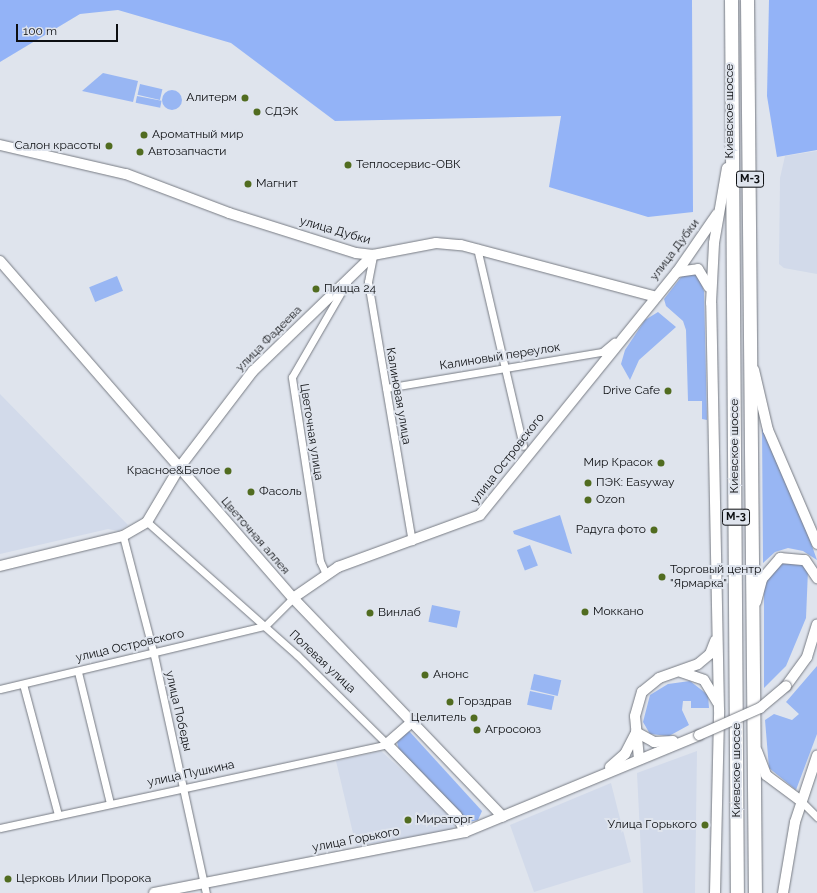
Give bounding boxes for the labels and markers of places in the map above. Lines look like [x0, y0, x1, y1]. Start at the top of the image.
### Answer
place label: Алитерм [186, 91, 237, 105]
marker: Алитерм [240, 93, 250, 103]
place label: СДЭК [265, 105, 298, 119]
marker: СДЭК [252, 107, 262, 117]
place label: Ароматный мир [152, 128, 243, 142]
marker: Ароматный мир [139, 130, 149, 140]
place label: Салон красоты [14, 139, 101, 153]
marker: Салон красоты [104, 141, 114, 151]
place label: Автозапчасти [148, 145, 226, 159]
marker: Автозапчасти [135, 147, 145, 157]
place label: Теплосервис-ОВК [356, 158, 461, 172]
marker: Теплосервис-ОВК [343, 160, 353, 170]
place label: Магнит [256, 177, 298, 191]
marker: Магнит [243, 179, 253, 189]
place label: Пицца 24 [324, 282, 376, 296]
marker: Пицца 24 [311, 284, 321, 294]
place label: Drive Cafe [603, 384, 660, 398]
marker: Drive Cafe [663, 386, 673, 396]
place label: Мир Красок [583, 456, 653, 470]
marker: Мир Красок [656, 458, 666, 468]
place label: Красное&Белое [127, 464, 220, 478]
marker: Красное&Белое [223, 466, 233, 476]
place label: ПЭК: Easyway [596, 476, 675, 490]
marker: ПЭК: Easyway [583, 478, 593, 488]
place label: Фасоль [259, 485, 302, 499]
marker: Фасоль [246, 487, 256, 497]
place label: Ozon [596, 493, 625, 507]
marker: Ozon [583, 495, 593, 505]
place label: Радуга фото [576, 523, 646, 537]
marker: Радуга фото [649, 525, 659, 535]
place label: Торговый центр "Ярмарка" [670, 563, 761, 591]
marker: Торговый центр "Ярмарка" [657, 572, 667, 582]
place label: Моккано [593, 605, 644, 619]
place label: Винлаб [378, 606, 421, 620]
marker: Моккано [580, 607, 590, 617]
marker: Винлаб [365, 608, 375, 618]
place label: Анонс [433, 668, 469, 682]
marker: Анонс [420, 670, 430, 680]
place label: Горздрав [458, 695, 512, 709]
marker: Горздрав [445, 697, 455, 707]
place label: Целитель [411, 711, 466, 725]
marker: Целитель [469, 713, 479, 723]
place label: Агросоюз [485, 723, 541, 737]
marker: Агросоюз [472, 725, 482, 735]
place label: Мираторг [416, 813, 473, 827]
marker: Мираторг [403, 815, 413, 825]
place label: Улица Горького [607, 818, 697, 832]
marker: Улица Горького [700, 820, 710, 830]
place label: Церковь Илии Пророка [16, 872, 151, 886]
marker: Церковь Илии Пророка [3, 874, 13, 884]

